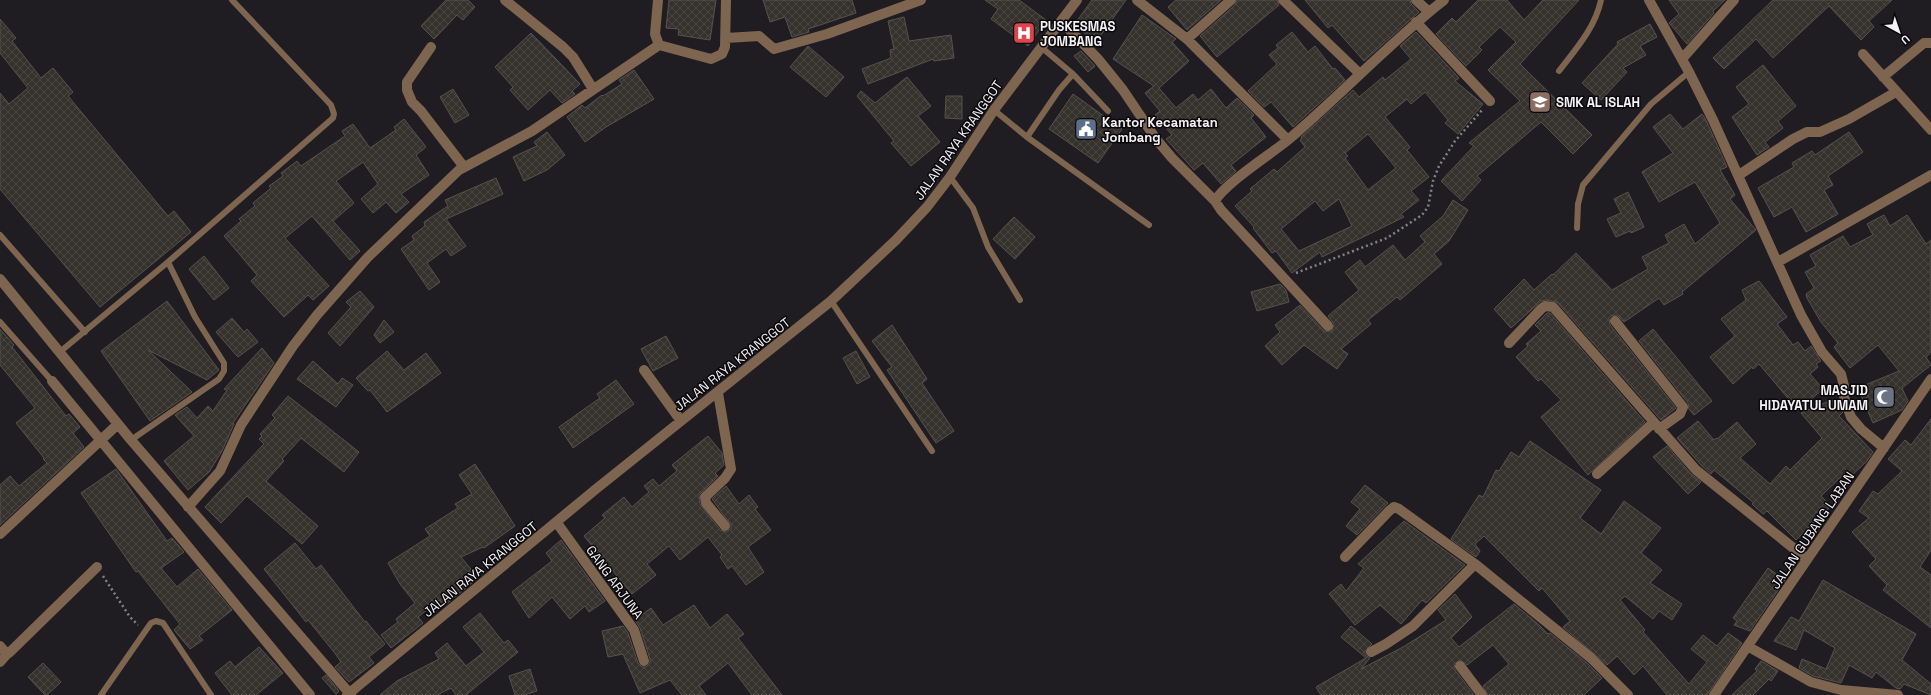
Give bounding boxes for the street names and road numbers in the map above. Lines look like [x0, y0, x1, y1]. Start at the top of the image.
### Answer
street label: JALAN RAYA KRANGGOT [911, 77, 1006, 204]
street label: JALAN RAYA KRANGGOT [671, 314, 794, 415]
street label: JALAN GUBANG LABAN [1767, 468, 1858, 592]
street label: JALAN RAYA KRANGGOT [420, 518, 541, 621]
street label: GANG ARJUNA [582, 542, 647, 622]

